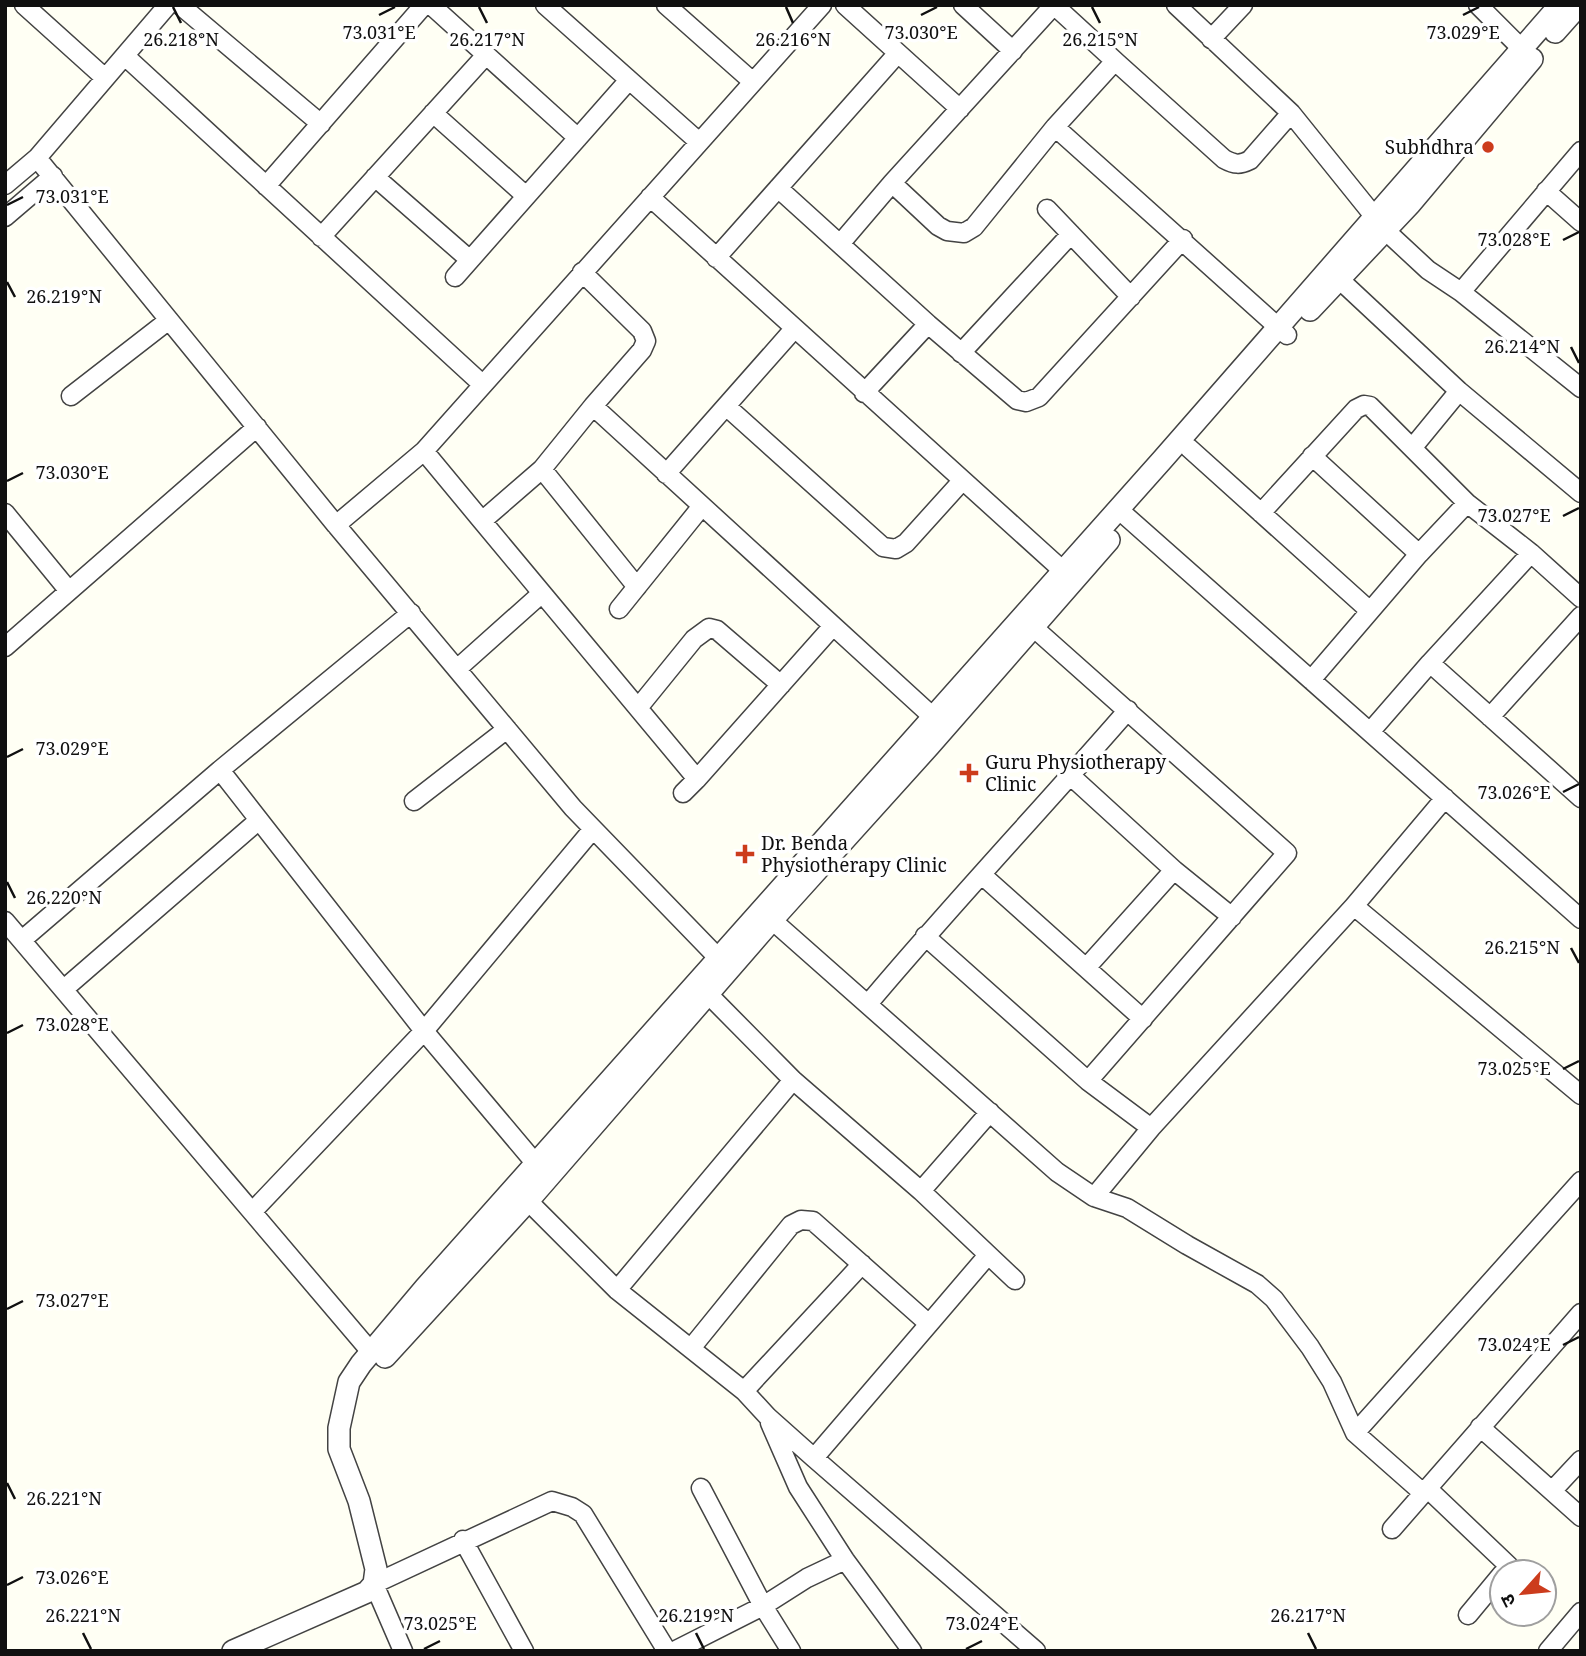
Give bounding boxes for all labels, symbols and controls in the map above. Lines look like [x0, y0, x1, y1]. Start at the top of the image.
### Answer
text: 73.031°E [342, 20, 416, 44]
text: 73.030°E [884, 20, 958, 44]
text: 73.029°E [1426, 20, 1500, 44]
text: 26.218°N [143, 27, 219, 51]
text: 26.217°N [449, 27, 525, 51]
text: 26.216°N [755, 27, 831, 51]
text: 26.215°N [1062, 27, 1138, 51]
place label: Subhdhra [1385, 134, 1474, 160]
marker: Subhdhra [1480, 139, 1496, 155]
text: 73.031°E [35, 184, 109, 208]
text: 73.028°E [1477, 227, 1551, 251]
text: 26.219°N [26, 284, 102, 308]
text: 26.214°N [1484, 334, 1560, 358]
text: 73.030°E [35, 460, 109, 484]
text: 73.027°E [1477, 503, 1551, 527]
text: 73.029°E [35, 736, 109, 760]
place label: Guru Physiotherapy Clinic [985, 749, 1167, 797]
marker: Guru Physiotherapy Clinic [959, 763, 979, 783]
text: 73.026°E [1477, 780, 1551, 804]
place label: Dr. Benda Physiotherapy Clinic [761, 830, 947, 878]
marker: Dr. Benda Physiotherapy Clinic [735, 844, 755, 864]
text: 26.220°N [26, 885, 102, 909]
text: 26.215°N [1484, 935, 1560, 959]
text: 73.028°E [35, 1012, 109, 1036]
text: 73.025°E [1477, 1056, 1551, 1080]
text: 73.027°E [35, 1288, 109, 1312]
text: 73.024°E [1477, 1332, 1551, 1356]
text: 26.221°N [26, 1486, 102, 1510]
north arrow [1488, 1558, 1558, 1628]
text: 73.026°E [35, 1565, 109, 1589]
text: उ [1493, 1589, 1522, 1612]
text: 26.221°N [45, 1603, 121, 1627]
text: 26.219°N [658, 1603, 734, 1627]
text: 26.217°N [1270, 1603, 1346, 1627]
text: 73.025°E [403, 1611, 477, 1635]
text: 73.024°E [945, 1611, 1019, 1635]

